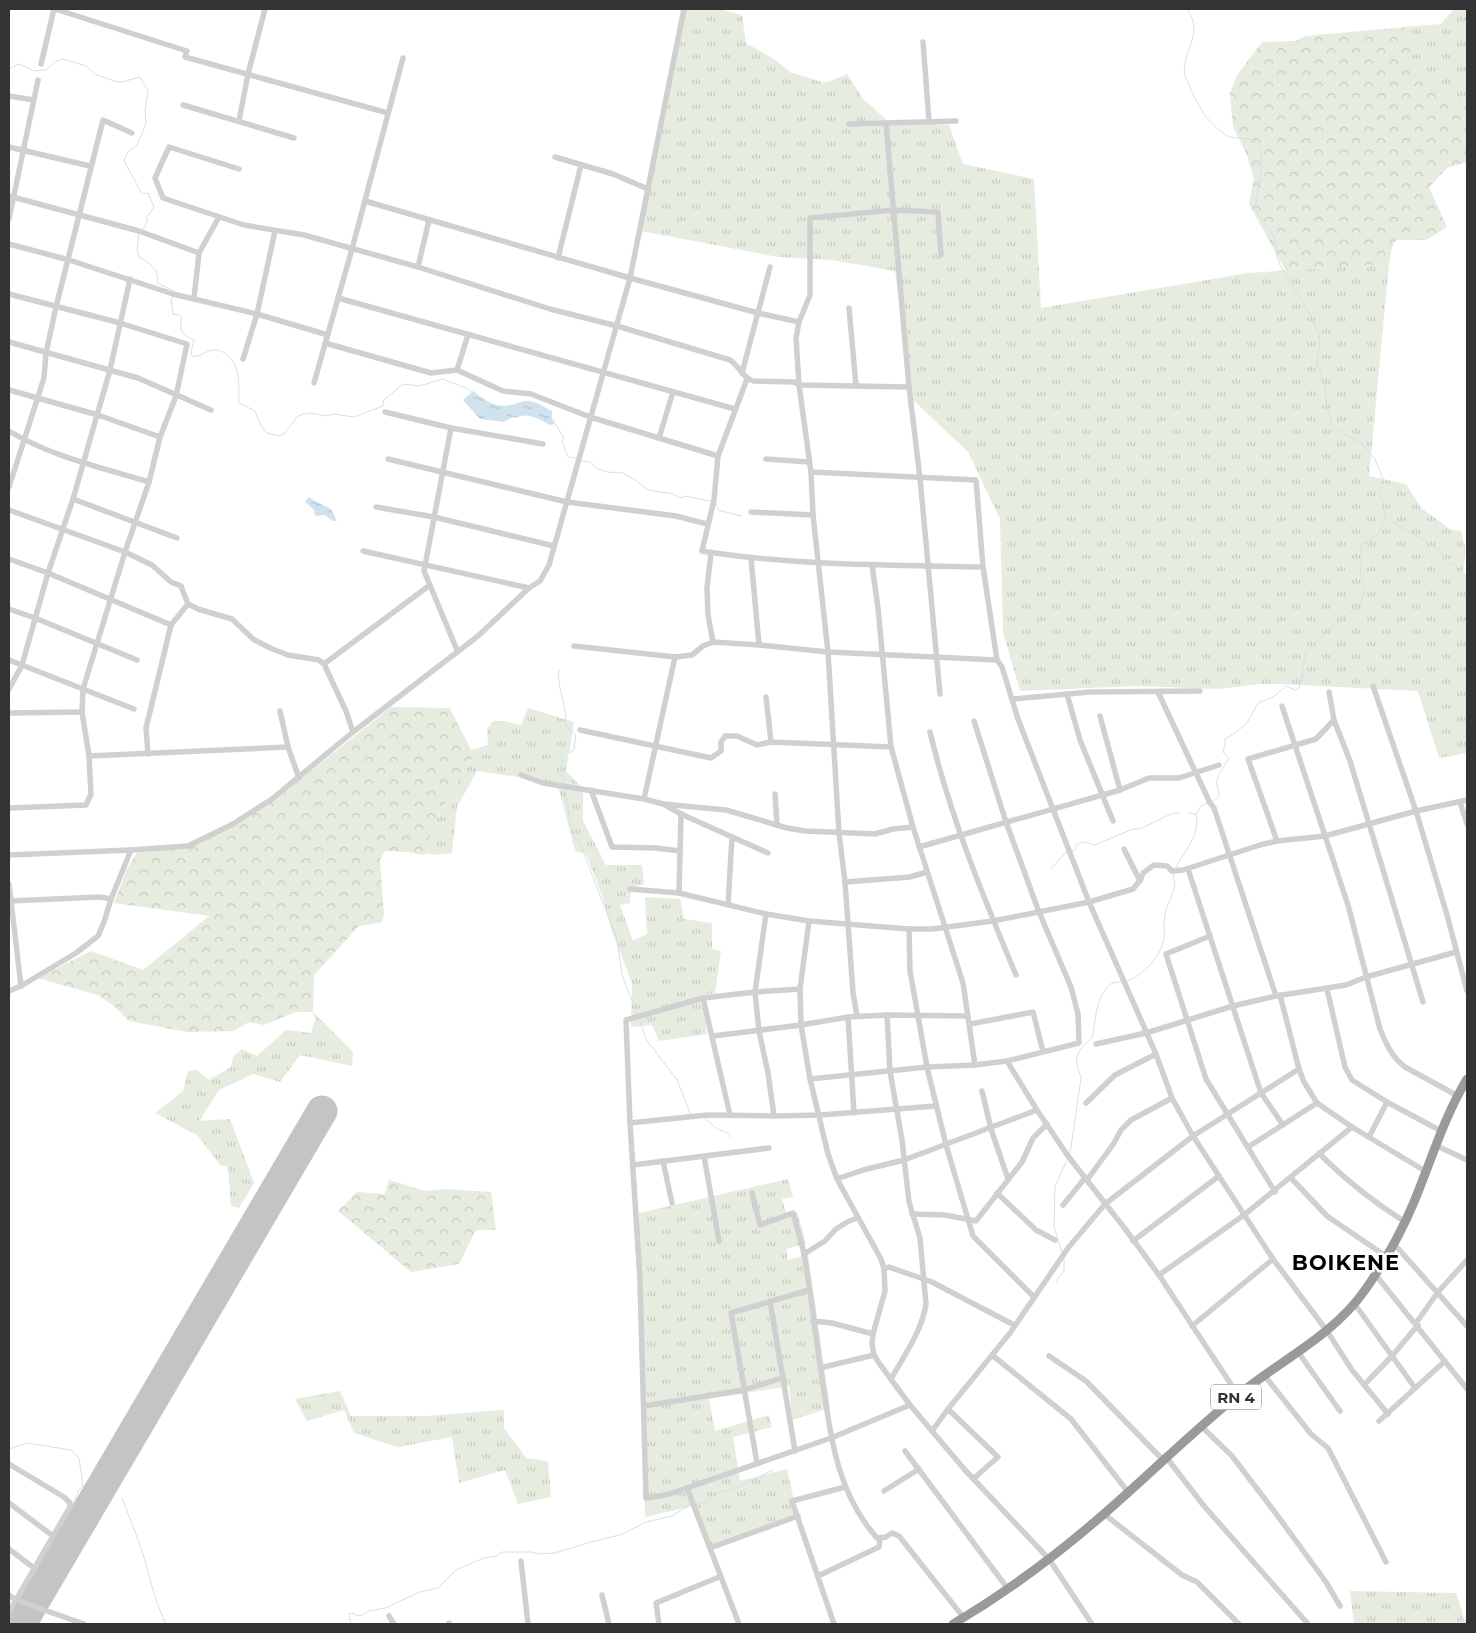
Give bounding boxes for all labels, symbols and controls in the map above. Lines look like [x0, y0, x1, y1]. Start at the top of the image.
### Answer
district label: BOIKENE [1292, 1250, 1400, 1275]
road number: RN 4 [1211, 1384, 1261, 1410]

